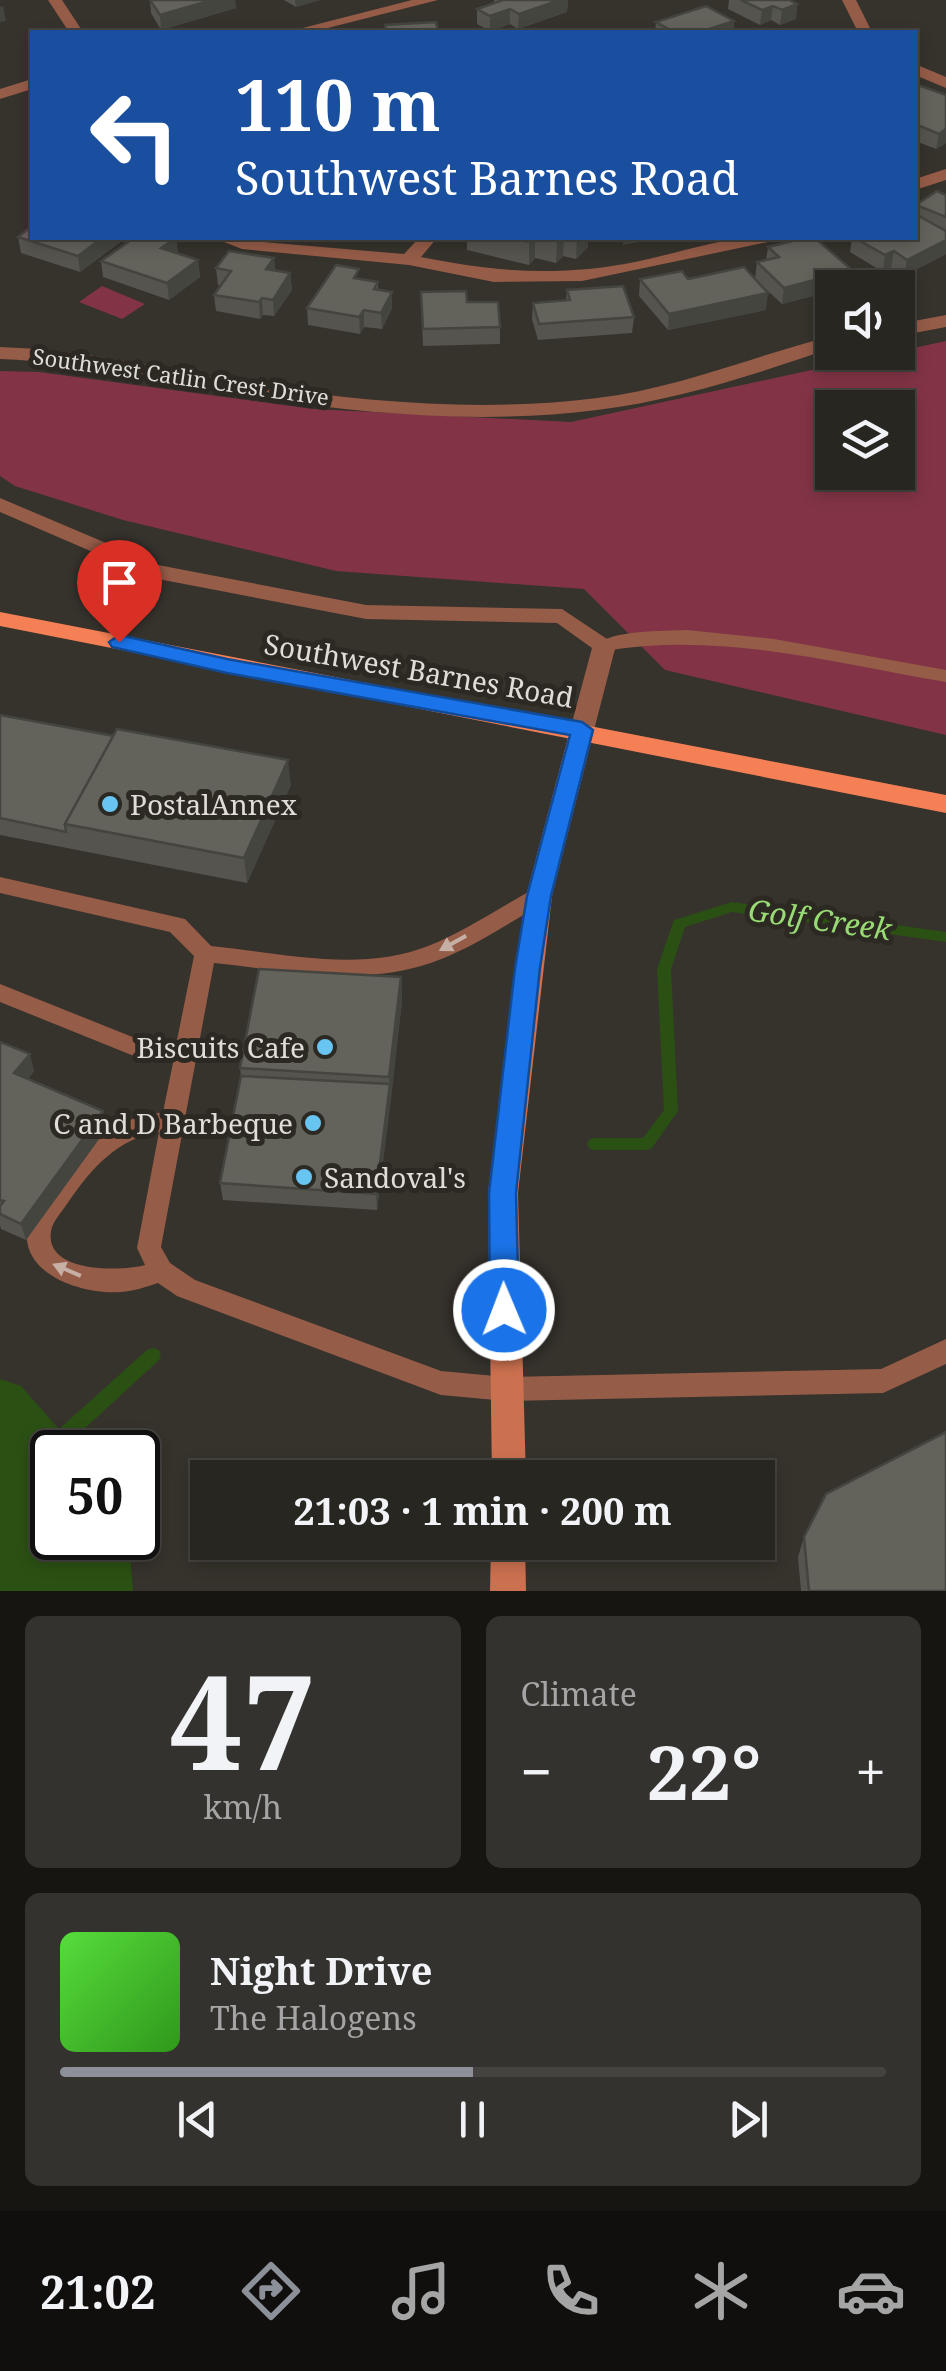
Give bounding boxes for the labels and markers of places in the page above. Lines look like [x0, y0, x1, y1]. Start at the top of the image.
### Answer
pin [77, 540, 162, 643]
place label: PostalAnnex [130, 785, 298, 823]
marker: PostalAnnex [99, 793, 121, 815]
place label: Biscuits Cafe [137, 1028, 305, 1066]
marker: Biscuits Cafe [314, 1036, 336, 1058]
place label: C and D Barbeque [53, 1104, 293, 1142]
marker: C and D Barbeque [302, 1112, 324, 1134]
place label: Sandoval's [324, 1158, 466, 1196]
marker: Sandoval's [293, 1166, 315, 1188]

